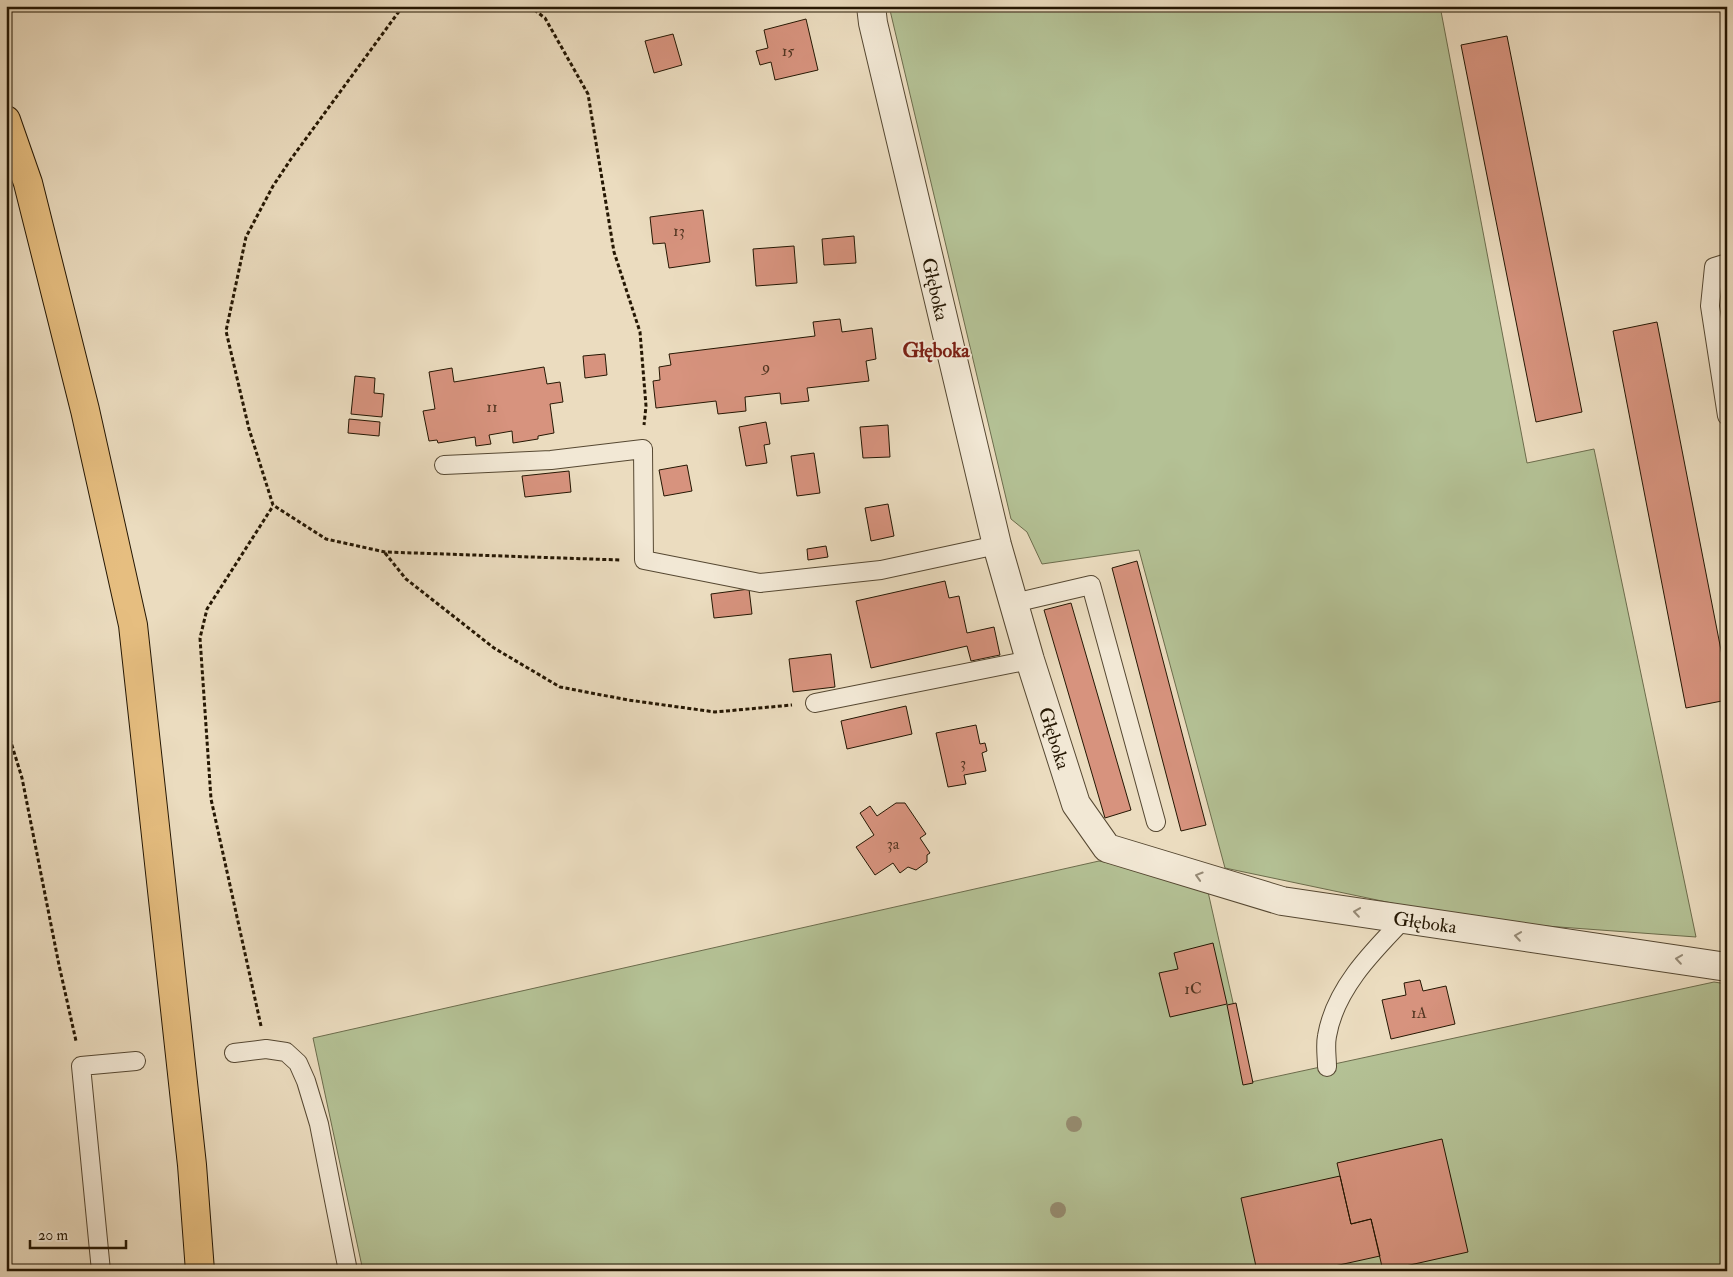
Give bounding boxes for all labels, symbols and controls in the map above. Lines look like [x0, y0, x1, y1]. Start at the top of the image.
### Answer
house number: 15 [782, 41, 794, 61]
house number: 13 [673, 221, 685, 241]
street label: Głęboka [916, 255, 954, 323]
district label: Głęboka [902, 338, 970, 363]
house number: 9 [761, 357, 770, 377]
house number: 11 [486, 397, 498, 417]
street label: Głęboka [1033, 704, 1075, 773]
house number: 3 [960, 753, 966, 773]
house number: 3a [887, 834, 900, 854]
one-way arrow [1195, 872, 1204, 882]
street label: Głęboka [1392, 907, 1458, 939]
one-way arrow [1353, 908, 1361, 918]
one-way arrow [1513, 931, 1521, 942]
one-way arrow [1674, 955, 1683, 965]
house number: 1C [1184, 979, 1202, 999]
house number: 1A [1411, 1003, 1427, 1023]
scale bar [30, 1217, 126, 1249]
text: 20 m [38, 1226, 68, 1245]

